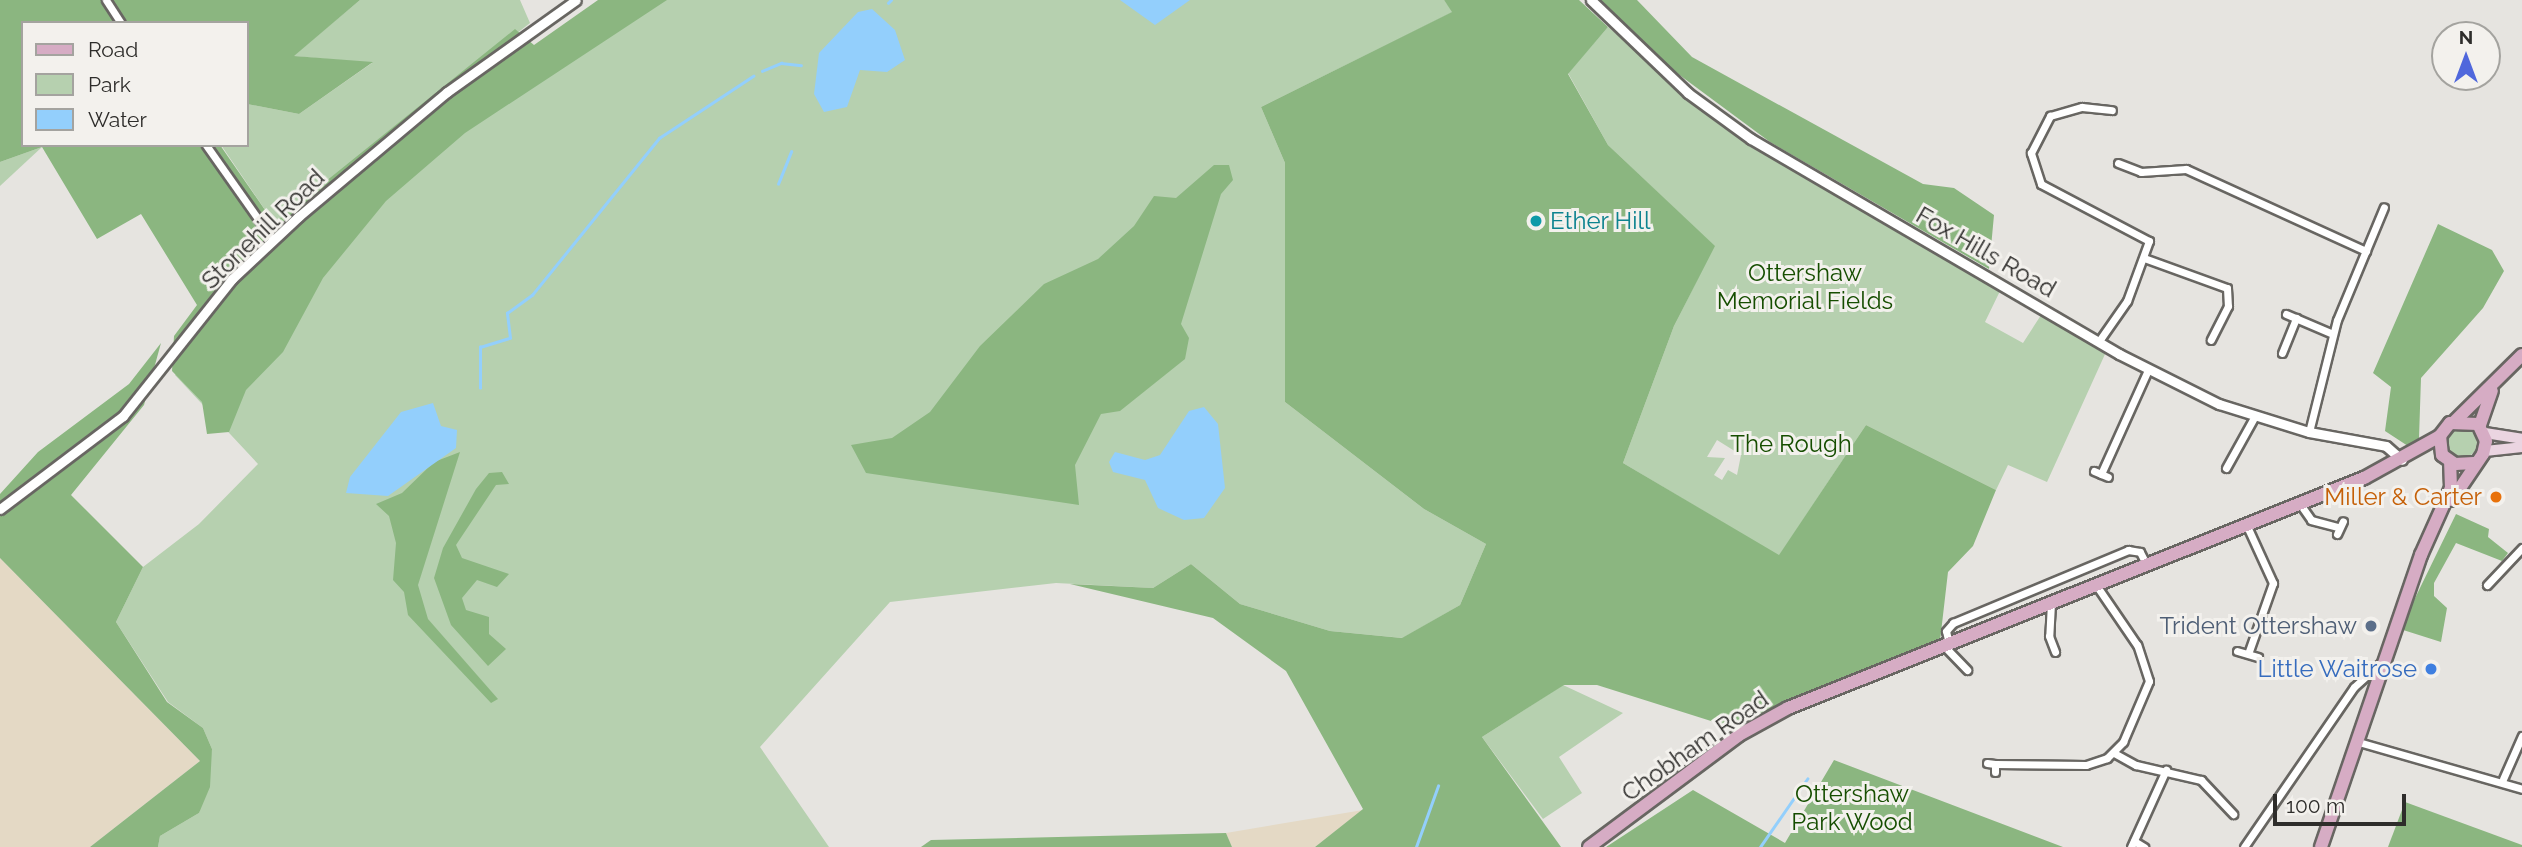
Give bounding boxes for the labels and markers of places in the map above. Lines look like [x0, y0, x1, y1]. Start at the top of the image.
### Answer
place label: Ether Hill [1550, 207, 1651, 235]
marker: Ether Hill [1528, 213, 1544, 229]
place label: Miller & Carter [2324, 483, 2482, 511]
marker: Miller & Carter [2488, 489, 2504, 505]
place label: Trident Ottershaw [2160, 612, 2357, 640]
marker: Trident Ottershaw [2363, 618, 2379, 634]
place label: Little Waitrose [2257, 655, 2417, 683]
marker: Little Waitrose [2423, 661, 2439, 677]

